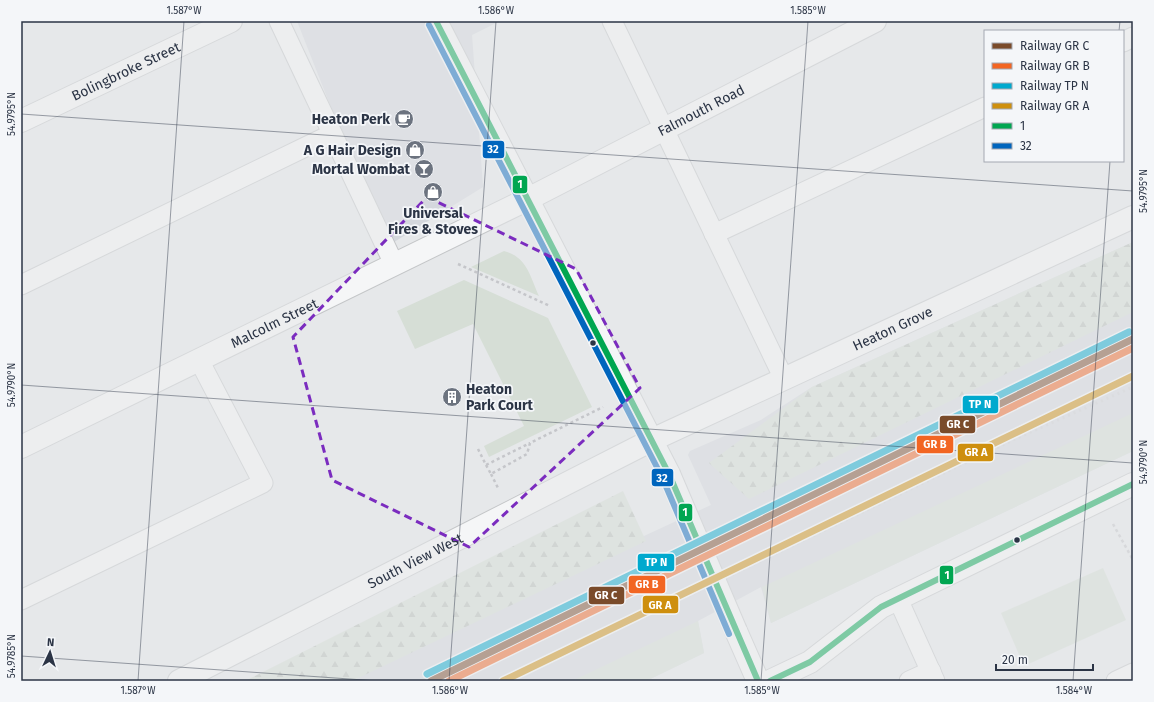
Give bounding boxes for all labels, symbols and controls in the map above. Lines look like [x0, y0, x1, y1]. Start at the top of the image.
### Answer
text: 1.587°W [166, 5, 202, 17]
text: 1.586°W [478, 5, 515, 17]
text: 1.585°W [790, 5, 827, 17]
legend [984, 30, 1124, 162]
street label: Bolingbroke Street [69, 38, 184, 105]
text: Railway GR C [1020, 39, 1089, 53]
text: Railway GR B [1020, 59, 1090, 73]
text: Railway TP N [1020, 79, 1089, 93]
street label: Falmouth Road [655, 81, 748, 140]
text: 54.9795°N [6, 92, 18, 136]
text: Railway GR A [1020, 99, 1089, 113]
cafe icon: Heaton Perk [393, 108, 415, 130]
place label: Heaton Perk [312, 111, 390, 128]
text: 1 [1020, 119, 1025, 133]
shop icon: A G Hair Design [404, 139, 426, 161]
text: 32 [1020, 139, 1032, 153]
line badge: 32 [482, 140, 505, 159]
place label: A G Hair Design [303, 142, 401, 159]
text: 32 [486, 143, 499, 156]
bar icon: Mortal Wombat [413, 158, 435, 180]
place label: Mortal Wombat [312, 161, 411, 178]
text: 54.9795°N [1138, 169, 1150, 213]
line badge: 1 [512, 175, 528, 194]
text: 1 [517, 178, 523, 191]
shop icon: Universal Fires & Stoves [422, 181, 444, 203]
place label: Universal Fires & Stoves [388, 205, 478, 238]
street label: Malcolm Street [228, 295, 322, 352]
street label: Heaton Grove [850, 303, 935, 355]
unlabelled marker [588, 338, 598, 348]
text: 54.9790°N [6, 363, 18, 407]
place label: Heaton Park Court [466, 381, 534, 414]
building icon: Heaton Park Court [441, 386, 463, 408]
line badge: TP N [962, 395, 999, 414]
text: TP N [969, 398, 991, 411]
line badge: GR C [939, 415, 976, 434]
text: GR C [947, 418, 970, 431]
line badge: GR B [916, 435, 954, 454]
text: GR B [923, 438, 947, 451]
text: 54.9790°N [1138, 440, 1150, 484]
line badge: GR A [957, 443, 994, 462]
text: GR A [965, 446, 988, 459]
line badge: 32 [651, 468, 674, 487]
text: 32 [655, 472, 668, 485]
line badge: 1 [678, 503, 693, 522]
text: 1 [682, 506, 688, 519]
street label: South View West [365, 529, 467, 593]
unlabelled marker [1012, 535, 1022, 545]
line badge: TP N [637, 553, 675, 572]
text: TP N [645, 556, 667, 569]
line badge: 1 [939, 565, 954, 585]
text: 1 [944, 569, 950, 582]
line badge: GR B [628, 575, 666, 594]
text: GR B [635, 578, 659, 591]
line badge: GR C [588, 586, 625, 605]
text: GR C [595, 589, 618, 602]
line badge: GR A [642, 595, 679, 614]
text: GR A [649, 599, 672, 612]
north arrow [30, 632, 70, 672]
text: 54.9785°N [6, 634, 18, 678]
text: N [47, 636, 55, 649]
scale bar [996, 646, 1093, 672]
text: 20 m [1002, 653, 1028, 667]
text: 1.587°W [120, 685, 156, 697]
text: 1.586°W [432, 685, 469, 697]
text: 1.585°W [744, 685, 781, 697]
text: 1.584°W [1056, 685, 1093, 697]

